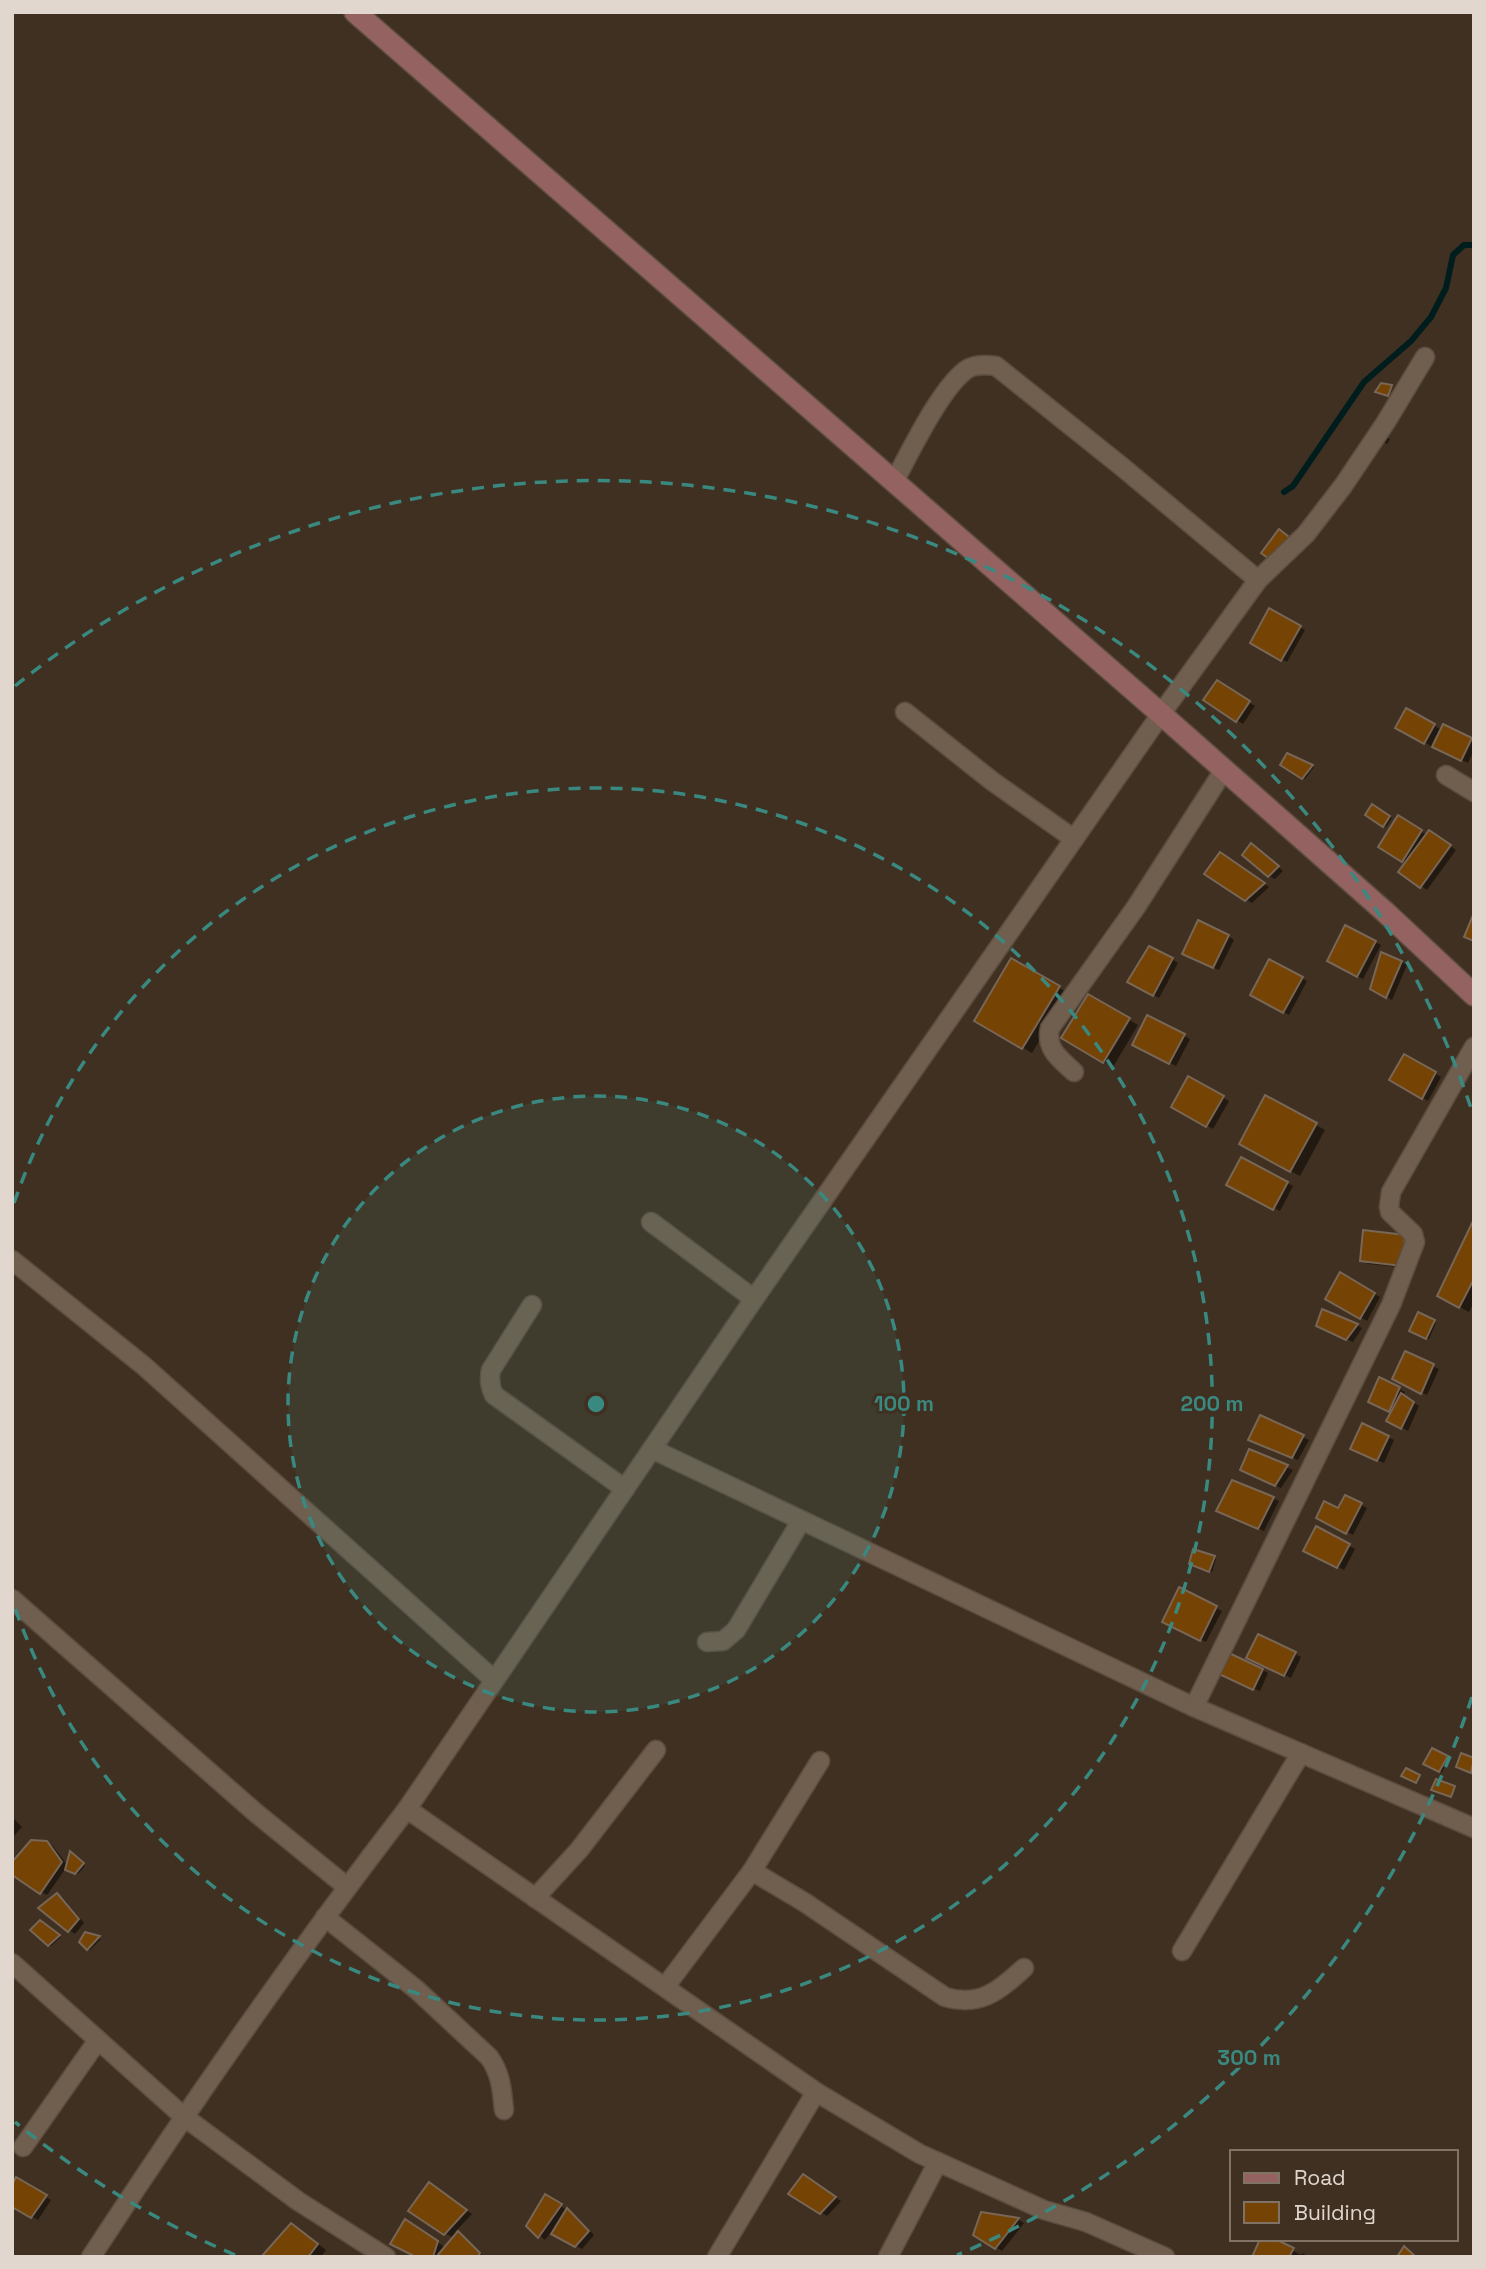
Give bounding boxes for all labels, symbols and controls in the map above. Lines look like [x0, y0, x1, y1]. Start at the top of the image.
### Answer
text: 100 m [874, 1390, 934, 1417]
text: 200 m [1181, 1390, 1243, 1417]
centre of rings [584, 1392, 608, 1416]
text: 300 m [1217, 2044, 1281, 2071]
legend [1230, 2150, 1458, 2241]
text: Road [1294, 2164, 1346, 2191]
text: Building [1294, 2199, 1376, 2226]

